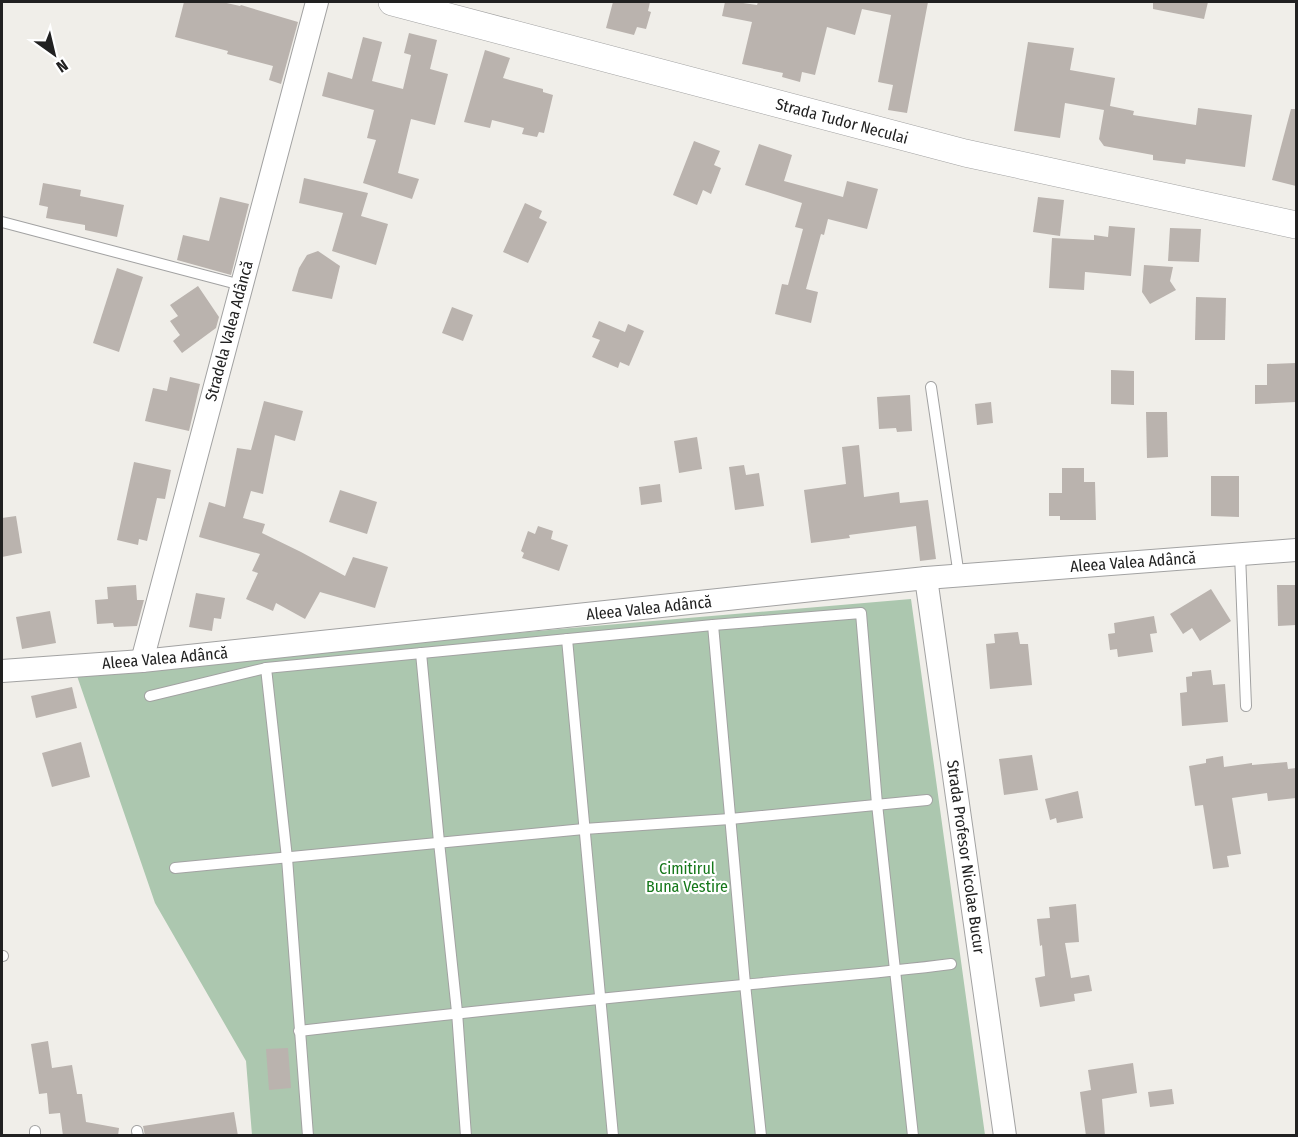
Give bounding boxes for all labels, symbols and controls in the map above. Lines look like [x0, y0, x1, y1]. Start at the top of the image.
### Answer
north arrow [24, 24, 84, 84]
text: N [53, 55, 71, 77]
street label: Strada Tudor Neculai [774, 94, 910, 148]
street label: Stradela Valea Adâncă [201, 258, 257, 403]
street label: Aleea Valea Adâncă [1069, 548, 1197, 576]
street label: Aleea Valea Adâncă [585, 592, 713, 624]
street label: Aleea Valea Adâncă [101, 643, 229, 673]
street label: Strada Profesor Nicolae Bucur [943, 759, 989, 955]
park label: Cimitirul Buna Vestire [646, 859, 728, 896]

